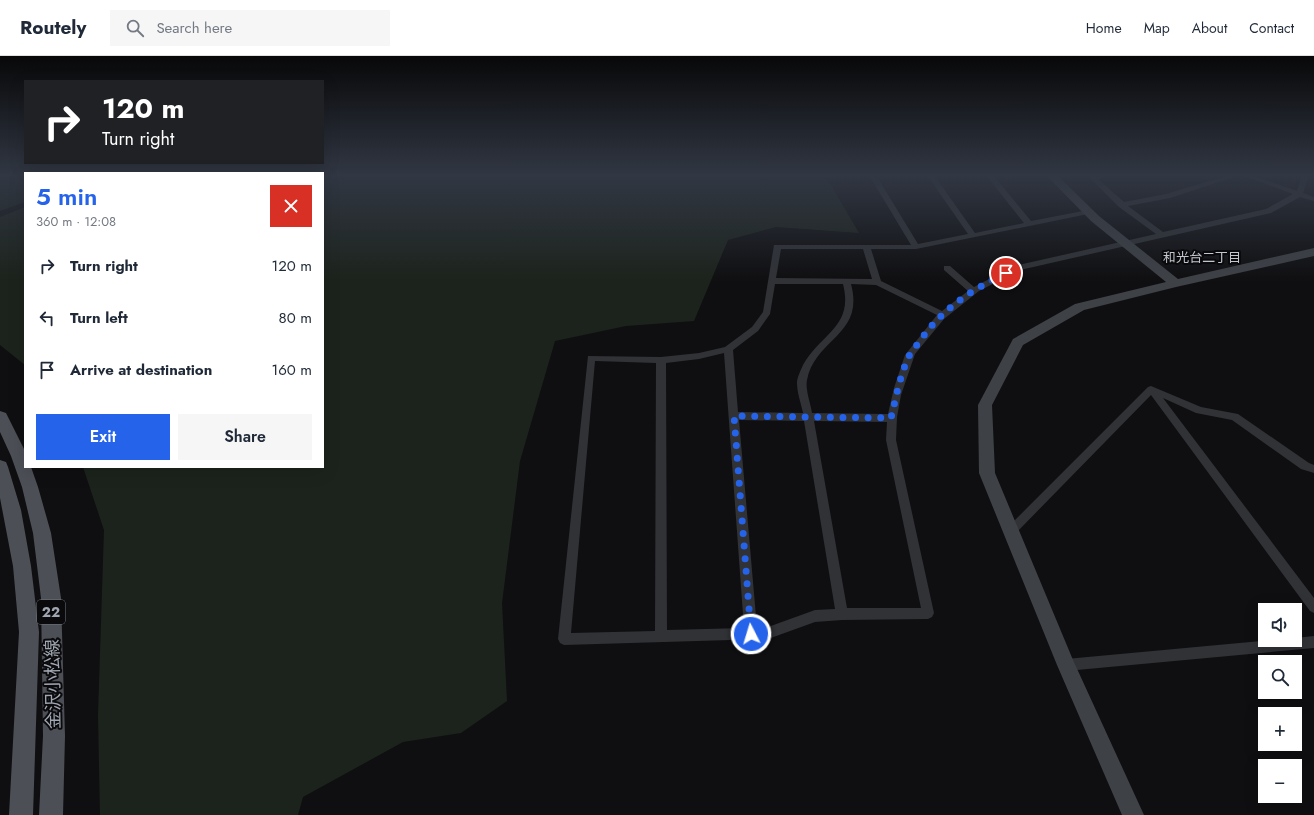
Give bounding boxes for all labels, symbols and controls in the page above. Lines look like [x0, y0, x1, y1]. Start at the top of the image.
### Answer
search box [110, 10, 390, 46]
text: Routely [20, 14, 86, 41]
icon: search [124, 17, 146, 39]
text: Search here [156, 17, 232, 39]
text: Home [1086, 18, 1122, 38]
text: Map [1144, 18, 1170, 38]
text: About [1192, 18, 1227, 38]
text: Contact [1249, 18, 1294, 38]
text: 120 m [102, 88, 185, 129]
icon: right [36, 96, 88, 148]
text: Turn right [102, 126, 174, 152]
text: 5 min [36, 179, 97, 214]
button: close [270, 185, 312, 227]
text: 360 m · 12:08 [36, 212, 116, 231]
district label: 和光台二丁目 [1163, 248, 1241, 267]
icon: right [36, 255, 58, 277]
text: Turn right [70, 255, 138, 277]
text: 120 m [272, 255, 312, 277]
pin [989, 256, 1023, 290]
icon: arrive [995, 262, 1017, 284]
icon: left [36, 307, 58, 329]
text: Turn left [70, 307, 128, 329]
text: 80 m [279, 307, 312, 329]
icon: arrive [36, 359, 58, 381]
text: Arrive at destination [70, 359, 212, 381]
text: 160 m [271, 359, 312, 381]
button: Exit [36, 414, 170, 460]
button: Share [178, 414, 312, 460]
road number: 22 [37, 600, 65, 624]
map controls [1258, 603, 1302, 803]
button: sound [1258, 603, 1302, 647]
position arrow [730, 613, 772, 655]
street label: 金沢小松線 [39, 639, 67, 729]
button: search [1258, 655, 1302, 699]
button: + [1258, 707, 1302, 751]
button: − [1258, 759, 1302, 803]

